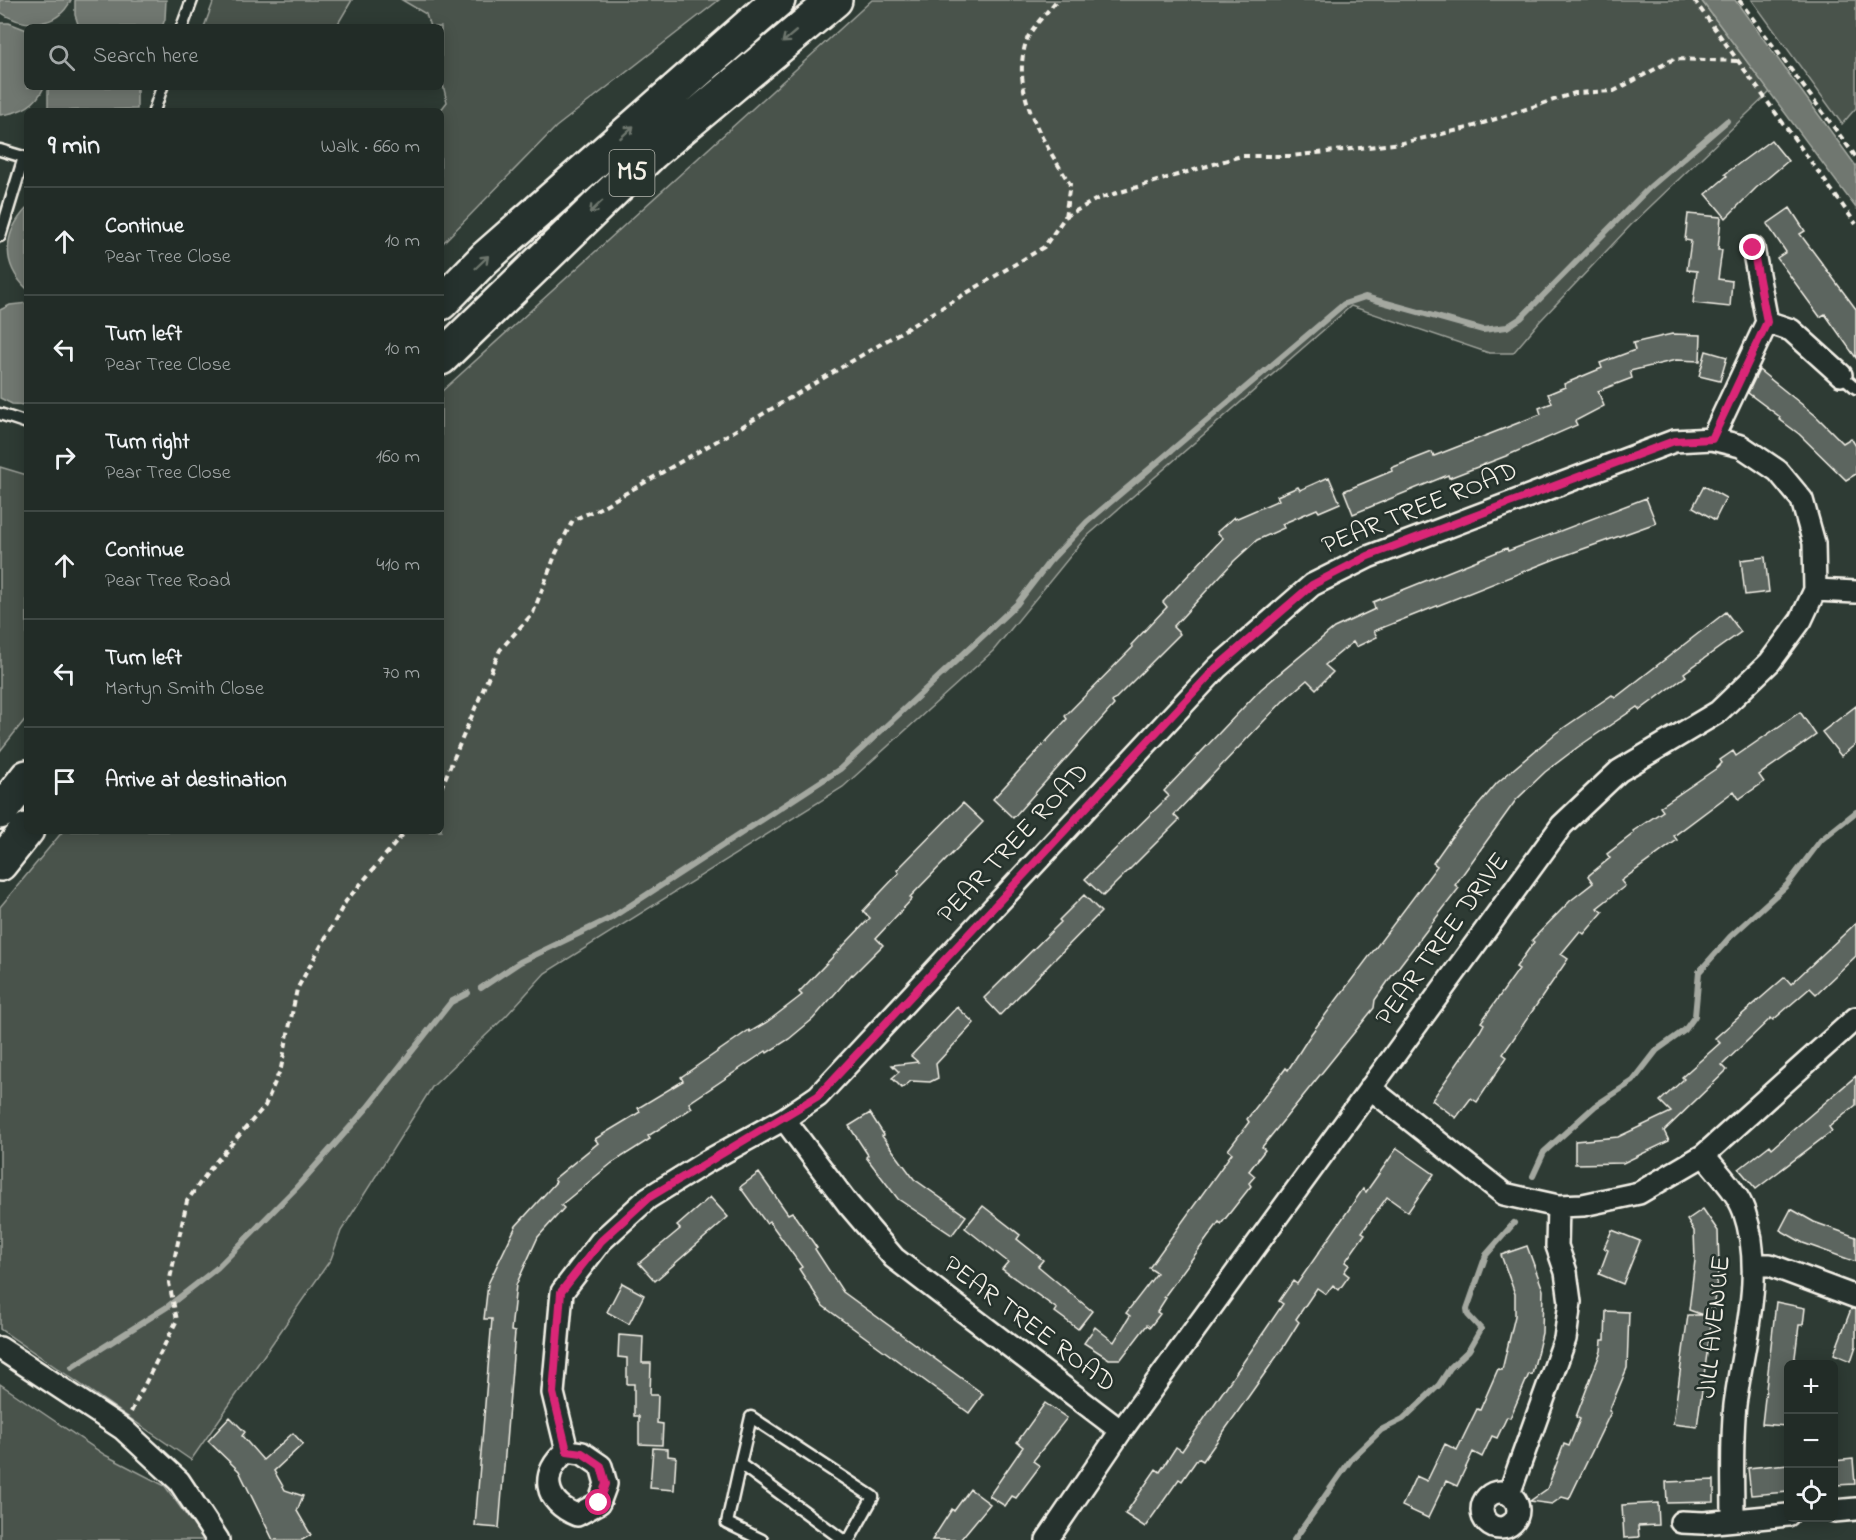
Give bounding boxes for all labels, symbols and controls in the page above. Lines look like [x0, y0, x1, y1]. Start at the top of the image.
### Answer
search box [24, 24, 444, 90]
one-way arrow [782, 30, 797, 44]
icon: search [45, 41, 78, 74]
text: Search here [93, 41, 198, 73]
one-way arrow [619, 125, 634, 139]
text: 9 min [48, 128, 100, 166]
text: Walk · 660 m [321, 133, 420, 162]
road number: M5 [610, 150, 654, 196]
one-way arrow [588, 200, 603, 215]
text: Continue [105, 211, 184, 243]
icon: ahead [48, 225, 81, 258]
text: 10 m [384, 227, 420, 256]
route end [1739, 234, 1765, 260]
text: Pear Tree Close [105, 243, 231, 272]
one-way arrow [475, 254, 490, 269]
text: Turn left [105, 319, 182, 351]
icon: left [48, 333, 81, 366]
text: 10 m [384, 335, 420, 364]
text: Pear Tree Close [105, 351, 231, 380]
text: Turn right [105, 427, 190, 459]
icon: right [48, 441, 81, 474]
text: 160 m [376, 443, 420, 472]
street label: PEAR TREE ROAD [1316, 452, 1524, 566]
text: Pear Tree Close [105, 459, 231, 488]
text: Continue [105, 535, 184, 567]
icon: ahead [48, 549, 81, 582]
text: 410 m [376, 551, 420, 580]
text: Pear Tree Road [105, 567, 230, 596]
text: Turn left [105, 643, 182, 675]
icon: left [48, 657, 81, 690]
text: 70 m [383, 659, 420, 688]
text: Martyn Smith Close [105, 675, 264, 704]
street label: PEAR TREE ROAD [929, 755, 1099, 933]
icon: arrive [48, 765, 81, 798]
text: Arrive at destination [105, 765, 287, 797]
street label: PEAR TREE DRIVE [1366, 845, 1520, 1035]
street label: PEAR TREE ROAD [934, 1247, 1124, 1403]
street label: JILL AVENUE [1688, 1254, 1742, 1400]
map controls [1784, 1360, 1838, 1522]
button: + [1784, 1360, 1838, 1414]
button: − [1784, 1414, 1838, 1468]
button: locate [1784, 1468, 1838, 1522]
route start [585, 1489, 611, 1515]

